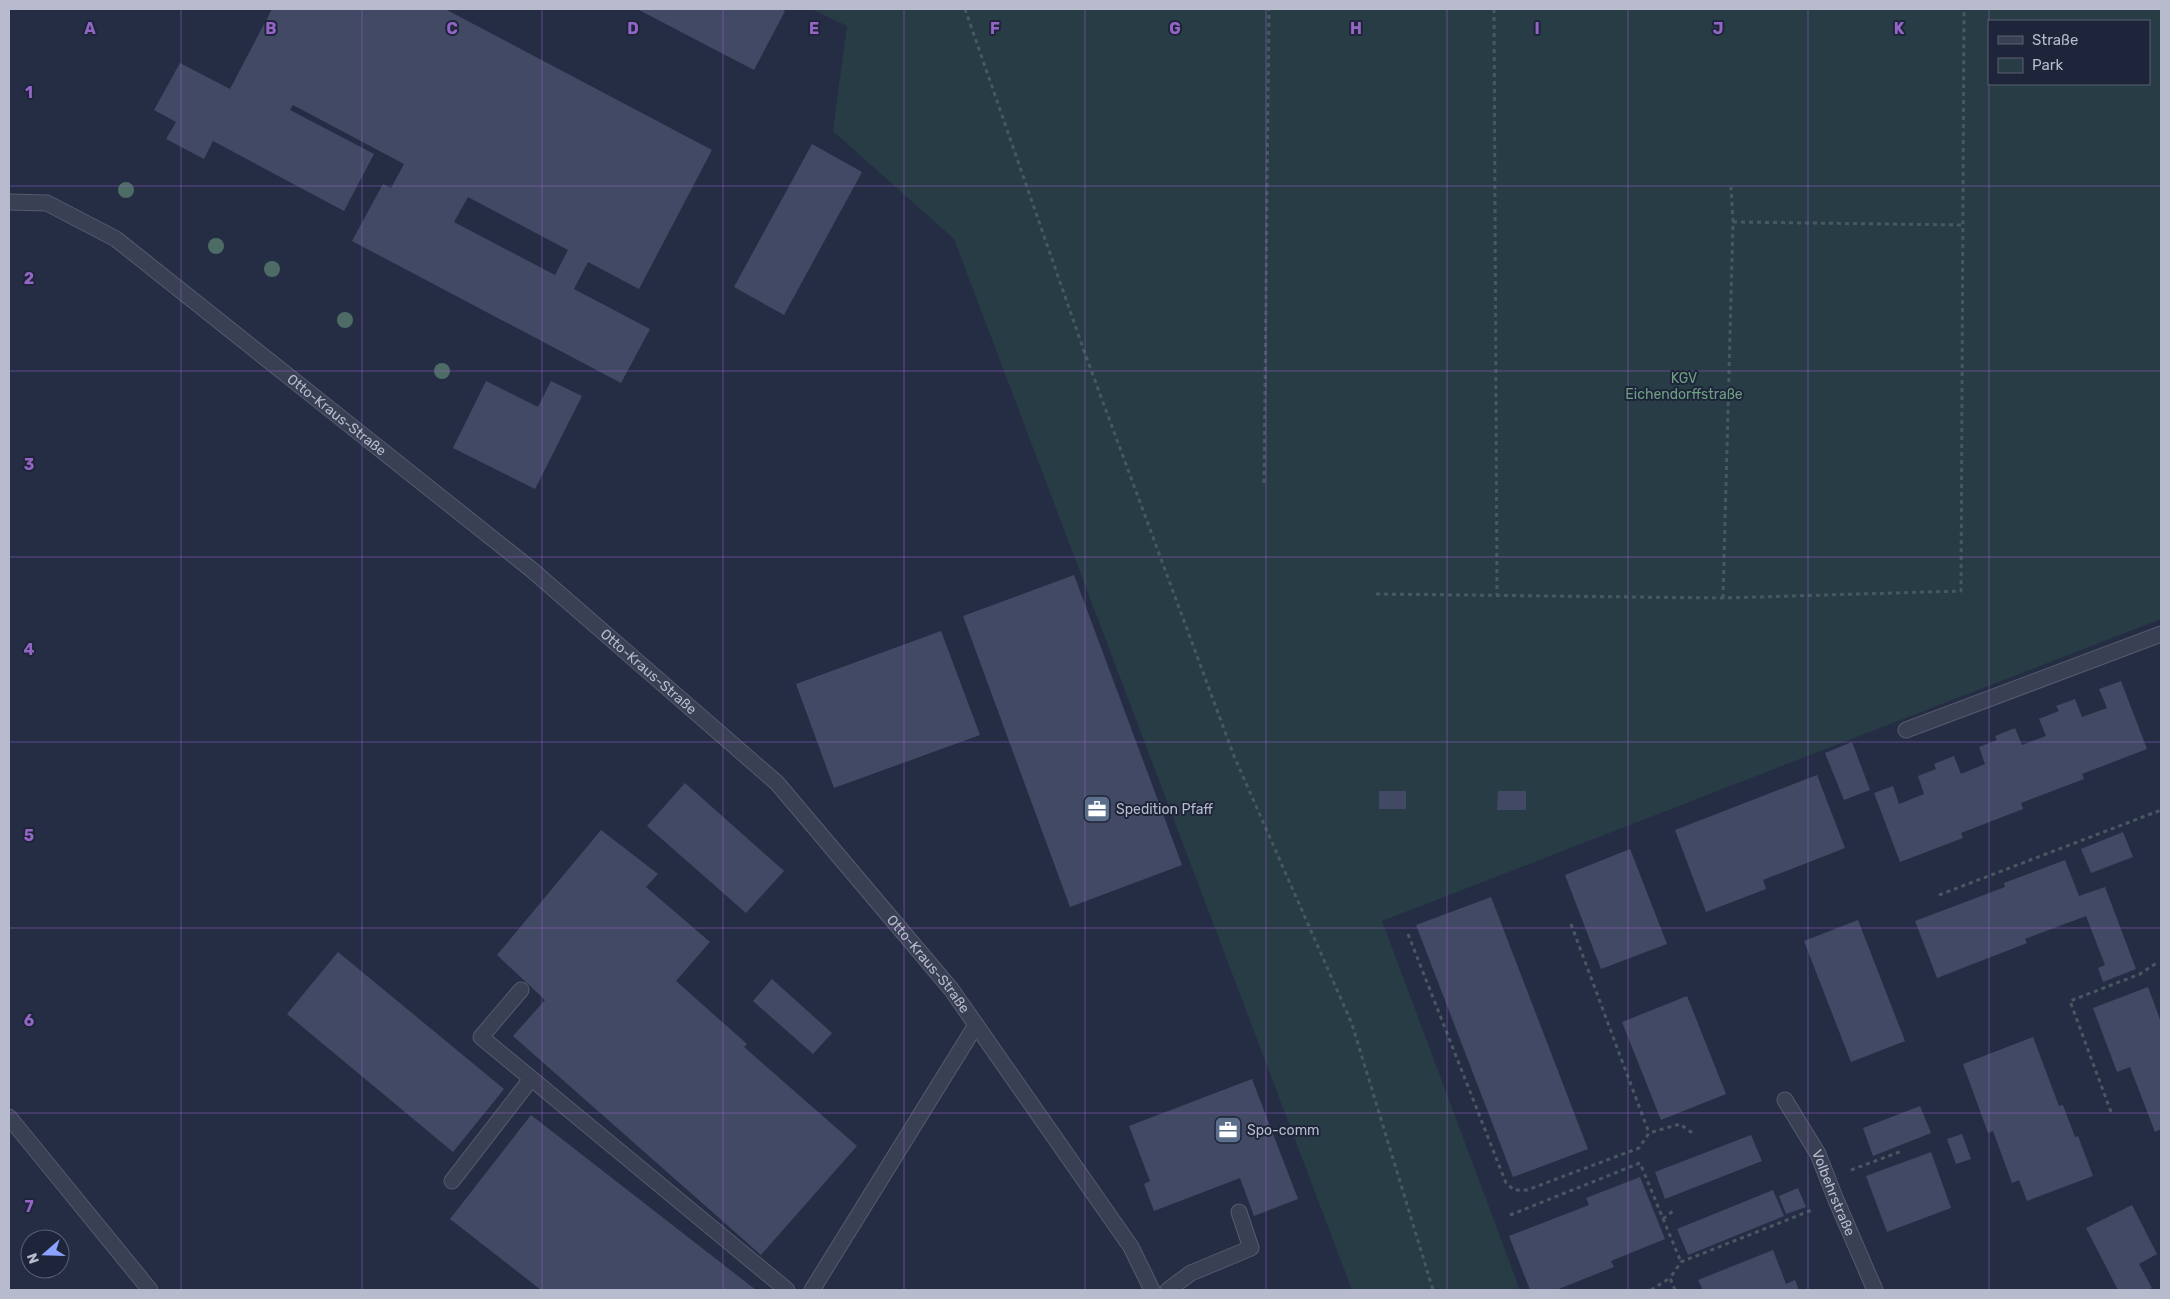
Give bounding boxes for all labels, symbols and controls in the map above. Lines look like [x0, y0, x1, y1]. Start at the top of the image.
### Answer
text: A [84, 19, 96, 38]
text: B [265, 19, 277, 38]
text: C [446, 19, 458, 38]
text: D [627, 19, 639, 38]
text: E [809, 19, 819, 38]
text: F [990, 19, 1000, 38]
text: G [1169, 19, 1181, 38]
text: H [1350, 19, 1362, 38]
text: I [1534, 19, 1540, 38]
text: J [1713, 19, 1723, 38]
text: K [1894, 19, 1905, 38]
legend [1988, 20, 2150, 85]
text: Straße [2032, 31, 2078, 49]
text: Park [2032, 56, 2063, 74]
text: 1 [25, 83, 33, 102]
text: 2 [24, 269, 34, 288]
park label: KGV Eichendorffstraße [1625, 370, 1743, 403]
street label: Otto-Kraus-Straße [284, 371, 390, 460]
text: 3 [24, 455, 34, 474]
street label: Otto-Kraus-Straße [597, 625, 700, 718]
text: 4 [24, 640, 35, 659]
office icon: Spedition Pfaff [1082, 794, 1112, 824]
place label: Spedition Pfaff [1116, 801, 1213, 818]
text: 5 [24, 826, 34, 845]
street label: Otto-Kraus-Straße [883, 912, 973, 1017]
text: 6 [24, 1011, 34, 1030]
office icon: Spo-comm [1213, 1115, 1243, 1145]
place label: Spo-comm [1247, 1122, 1320, 1139]
street label: Volbehrstraße [1808, 1147, 1859, 1239]
text: 7 [24, 1197, 34, 1216]
north arrow [20, 1229, 70, 1279]
text: N [24, 1251, 43, 1266]

